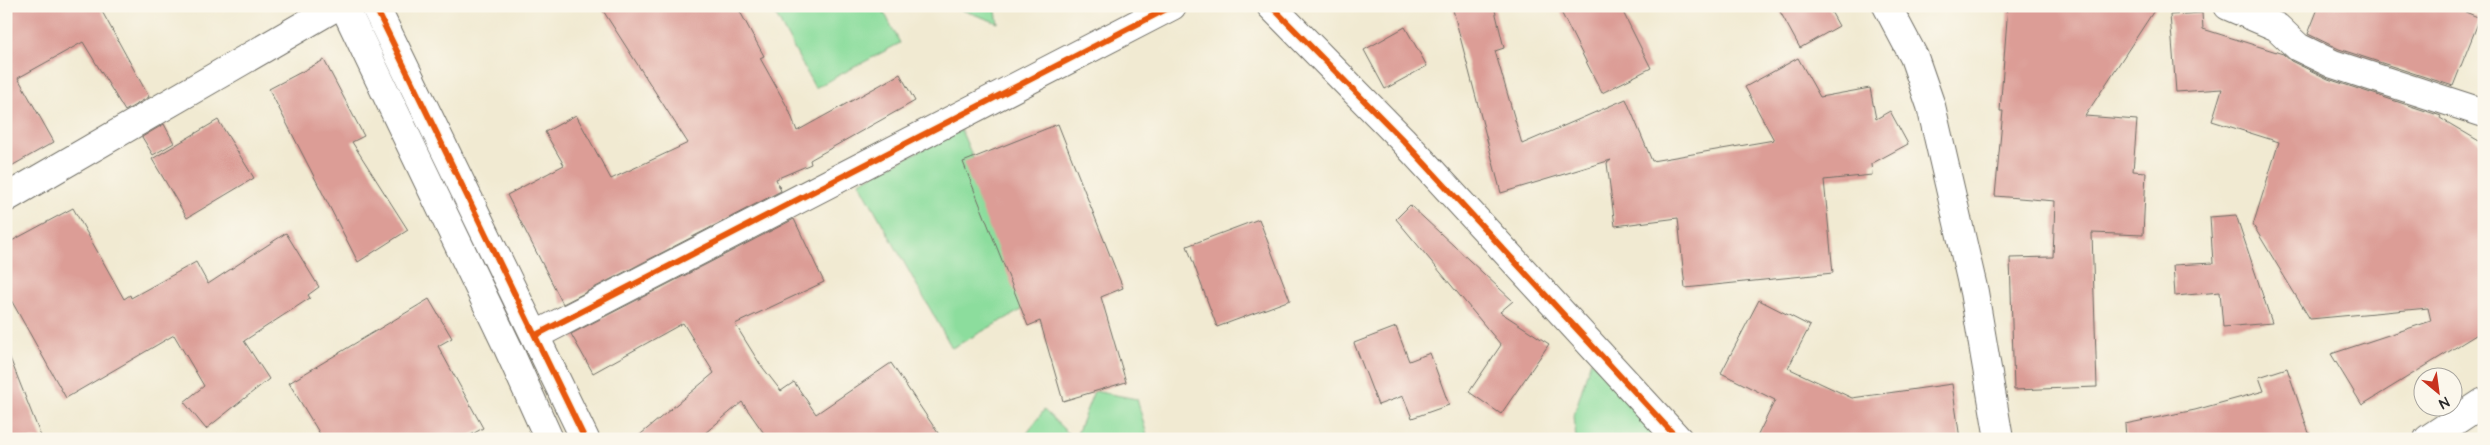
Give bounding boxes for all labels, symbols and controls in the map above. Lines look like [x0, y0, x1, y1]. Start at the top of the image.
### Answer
north arrow [2412, 368, 2462, 418]
text: N [2435, 392, 2453, 413]

